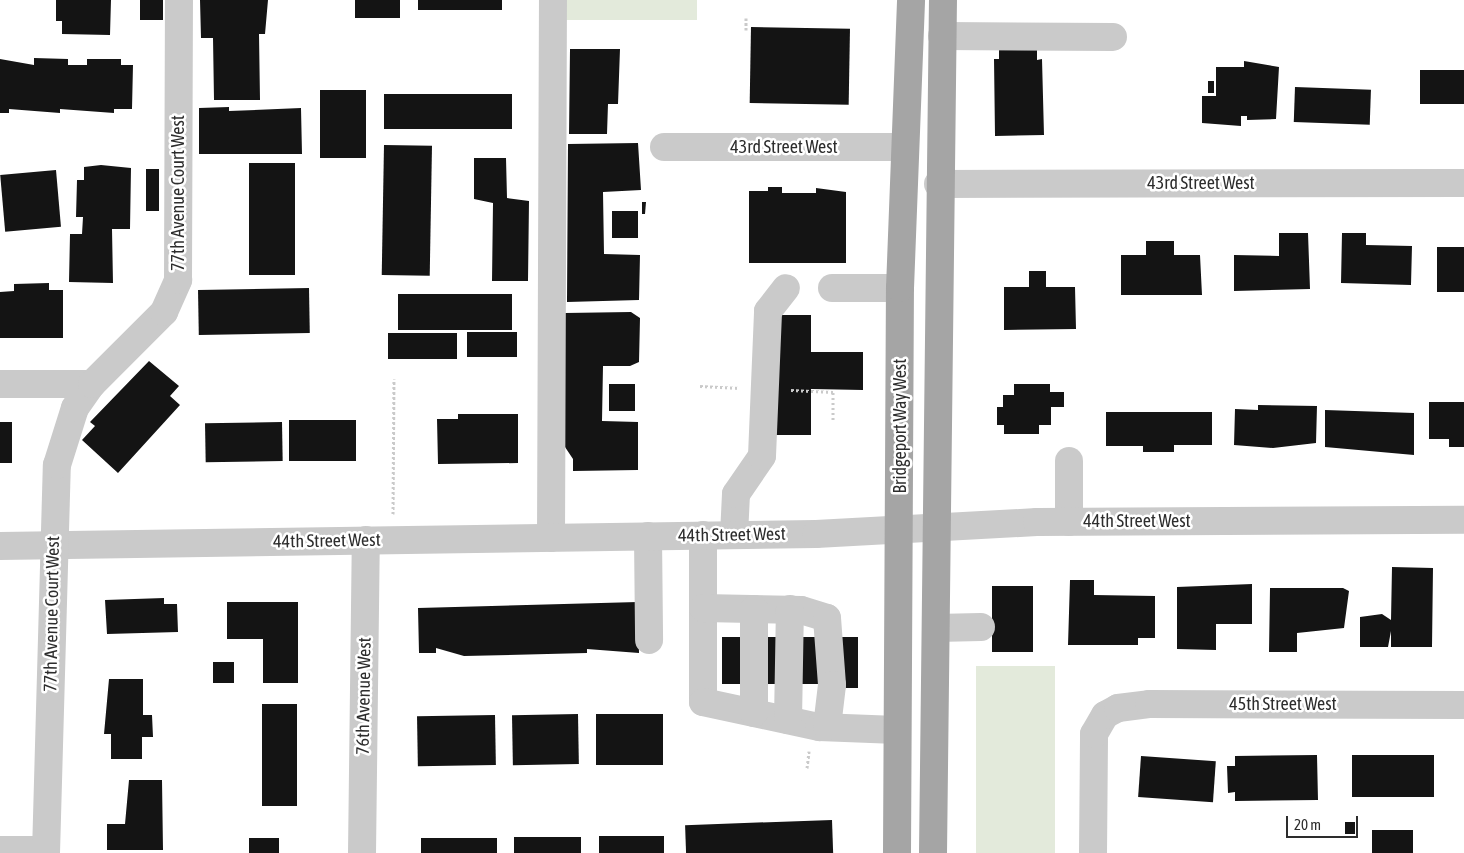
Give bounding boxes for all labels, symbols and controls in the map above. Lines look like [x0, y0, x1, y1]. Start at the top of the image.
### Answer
street label: 77th Avenue Court West [167, 115, 189, 271]
street label: 43rd Street West [730, 136, 838, 158]
street label: 43rd Street West [1147, 172, 1255, 194]
street label: Bridgeport Way West [889, 359, 911, 493]
street label: 44th Street West [1083, 510, 1191, 532]
street label: 44th Street West [678, 523, 786, 547]
street label: 44th Street West [273, 529, 381, 553]
street label: 77th Avenue Court West [40, 536, 64, 692]
street label: 76th Avenue West [352, 637, 376, 755]
street label: 45th Street West [1229, 693, 1337, 715]
scale bar [1289, 806, 1362, 838]
text: 20 m [1294, 816, 1321, 833]

